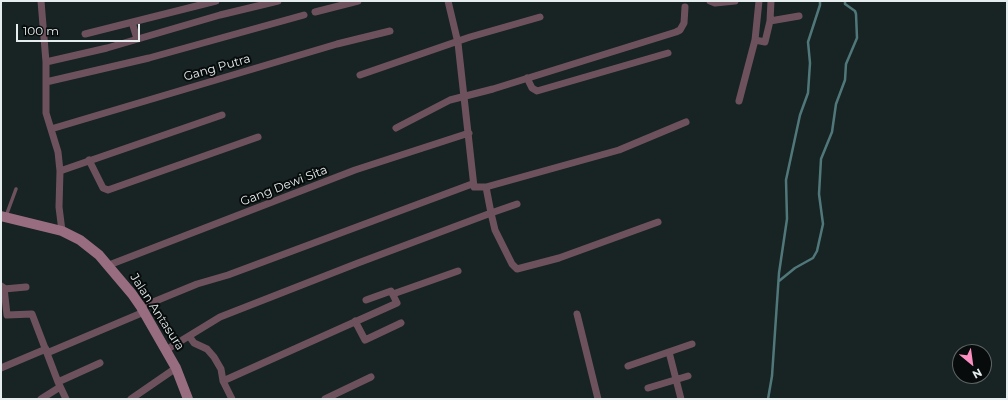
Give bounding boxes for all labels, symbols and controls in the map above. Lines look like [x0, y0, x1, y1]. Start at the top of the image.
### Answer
scale bar [18, 16, 142, 42]
text: 100 m [23, 23, 59, 38]
street label: Gang Putra [182, 52, 252, 84]
street label: Gang Dewi Sita [238, 163, 330, 209]
street label: Jalan Antasura [127, 271, 187, 353]
north arrow [952, 344, 992, 384]
text: N [970, 365, 985, 382]

